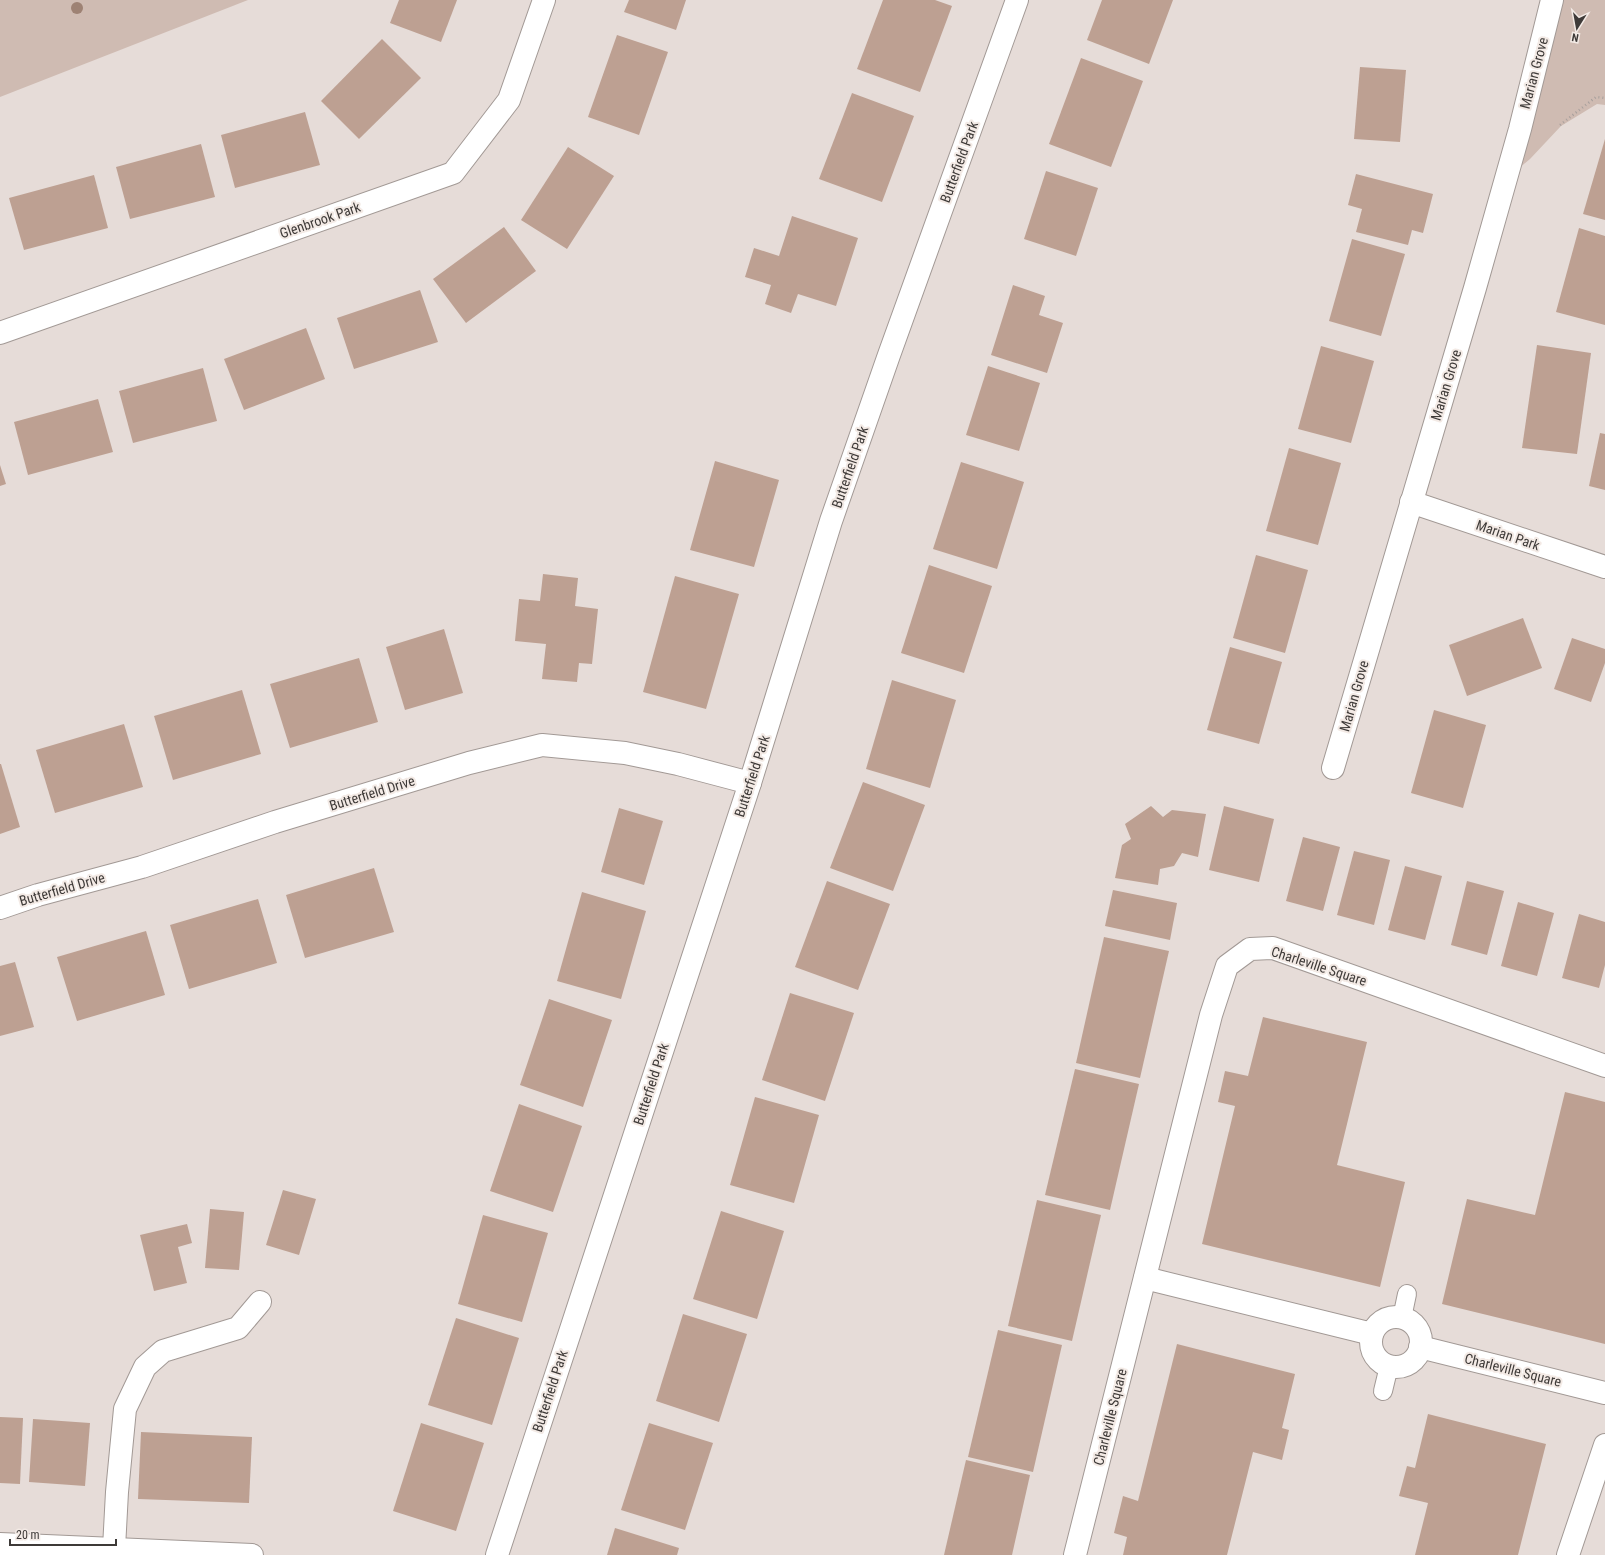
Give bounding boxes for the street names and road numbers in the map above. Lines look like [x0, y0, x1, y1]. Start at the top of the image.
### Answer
street label: Marian Grove [1517, 35, 1551, 110]
street label: Butterfield Park [937, 119, 981, 205]
street label: Glenbrook Park [277, 198, 363, 241]
street label: Marian Grove [1428, 347, 1464, 422]
street label: Butterfield Park [829, 423, 872, 510]
street label: Marian Park [1474, 517, 1543, 554]
street label: Marian Grove [1336, 658, 1372, 733]
street label: Butterfield Park [731, 732, 773, 819]
street label: Butterfield Drive [327, 772, 417, 814]
street label: Butterfield Drive [17, 869, 107, 909]
street label: Charleville Square [1269, 943, 1369, 989]
street label: Butterfield Park [630, 1040, 672, 1127]
street label: Butterfield Park [529, 1347, 571, 1434]
street label: Charleville Square [1463, 1350, 1563, 1390]
street label: Charleville Square [1090, 1367, 1130, 1467]

